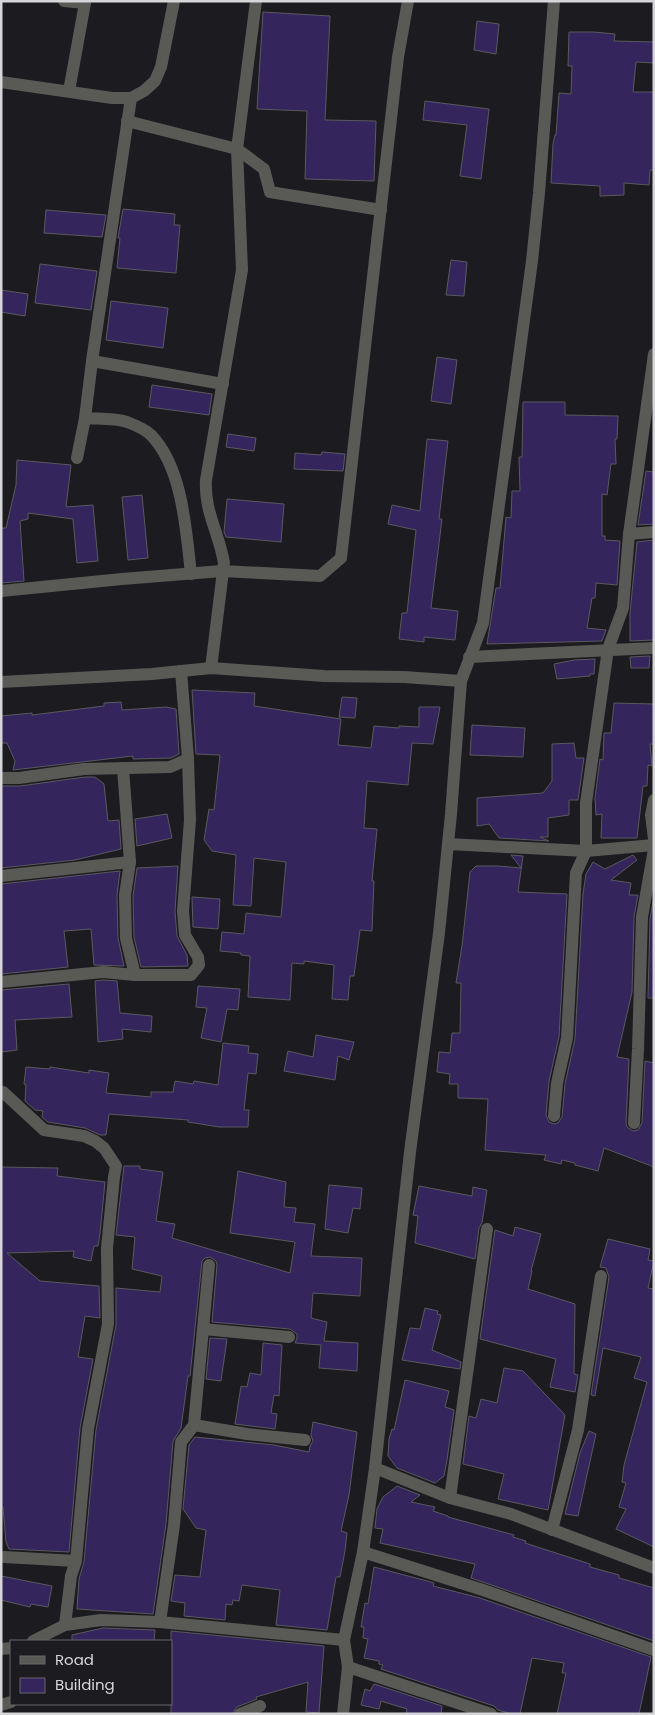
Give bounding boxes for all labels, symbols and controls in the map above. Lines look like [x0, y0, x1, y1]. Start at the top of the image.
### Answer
legend [10, 1640, 172, 1705]
text: Road [55, 1649, 94, 1670]
text: Building [55, 1674, 115, 1695]

